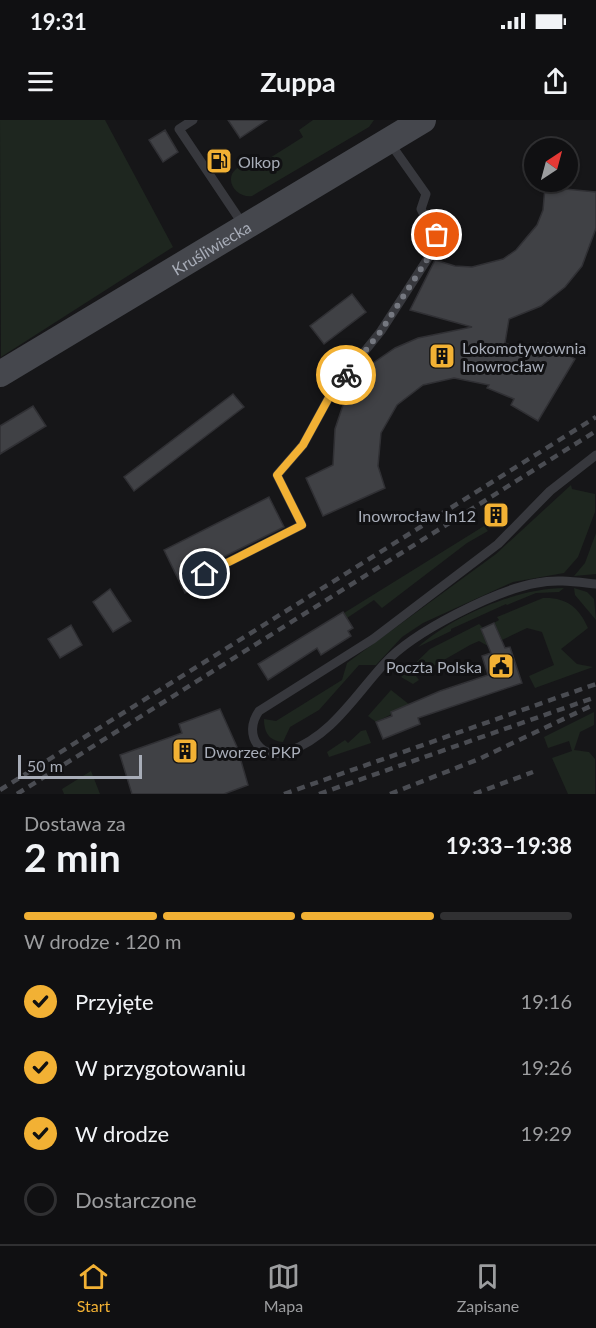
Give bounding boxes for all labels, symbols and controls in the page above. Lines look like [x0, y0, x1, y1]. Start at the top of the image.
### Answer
text: 19:31 [30, 8, 87, 35]
icon: menu [24, 65, 57, 98]
text: Zuppa [260, 65, 336, 98]
icon: share [539, 65, 572, 98]
north arrow [524, 138, 578, 192]
map controls [524, 138, 578, 192]
fuel station icon: Olkop [204, 146, 234, 176]
place label: Olkop [238, 152, 280, 171]
pin [411, 209, 462, 260]
street label: Kruśliwiecka [168, 216, 254, 278]
icon: bag [420, 218, 453, 251]
place label: Lokomotywownia Inowrocław [462, 338, 586, 375]
building icon: Lokomotywownia Inowrocław [427, 341, 457, 371]
courier [316, 345, 376, 405]
icon: bike [330, 359, 363, 392]
building icon: Inowrocław In12 [481, 500, 511, 530]
place label: Inowrocław In12 [358, 506, 476, 525]
pin [179, 548, 230, 599]
icon: home [188, 557, 221, 590]
public building icon: Poczta Polska [486, 651, 516, 681]
place label: Poczta Polska [386, 657, 482, 676]
building icon: Dworzec PKP [170, 736, 200, 766]
place label: Dworzec PKP [204, 742, 301, 761]
scale bar [18, 752, 142, 780]
text: 50 m [27, 756, 63, 775]
text: Dostawa za [24, 811, 126, 835]
text: 19:33–19:38 [446, 832, 572, 859]
text: 2 min [24, 834, 121, 880]
text: W drodze · 120 m [24, 929, 181, 953]
icon: check [24, 985, 57, 1018]
text: Przyjęte [75, 988, 154, 1015]
text: 19:16 [521, 989, 572, 1013]
icon: check [24, 1051, 57, 1084]
text: W przygotowaniu [75, 1054, 246, 1081]
text: 19:26 [521, 1055, 572, 1079]
icon: check [24, 1117, 57, 1150]
text: W drodze [75, 1120, 169, 1147]
text: 19:29 [521, 1121, 572, 1145]
text: Dostarczone [75, 1186, 197, 1213]
tab: Start [77, 1260, 110, 1315]
tab: Mapa [264, 1260, 303, 1315]
tab: Zapisane [457, 1260, 519, 1315]

